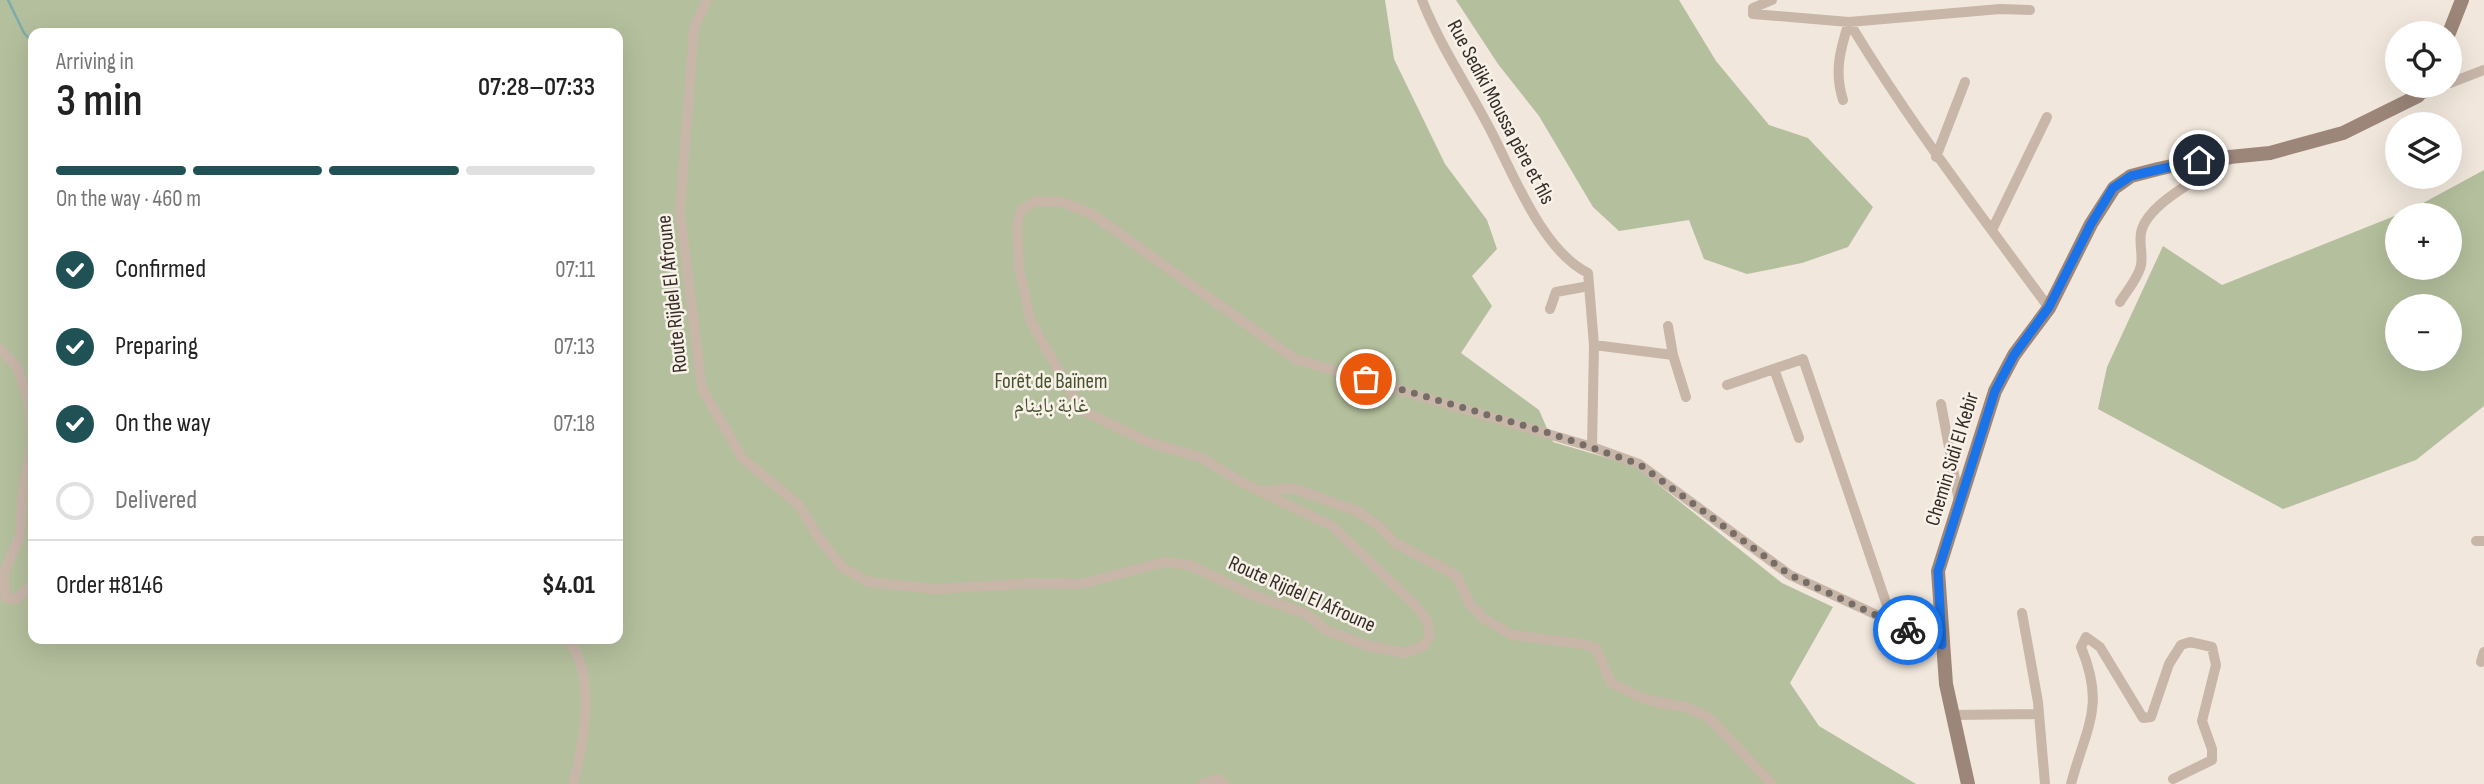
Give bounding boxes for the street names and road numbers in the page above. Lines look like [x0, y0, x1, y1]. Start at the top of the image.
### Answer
street label: Rue Sediki Moussa père et fils [1442, 16, 1560, 208]
street label: Route Rijdel El Afroune [651, 214, 693, 374]
street label: Chemin Sidi El Kebir [1920, 389, 1984, 529]
street label: Route Rijdel El Afroune [1225, 550, 1379, 638]

